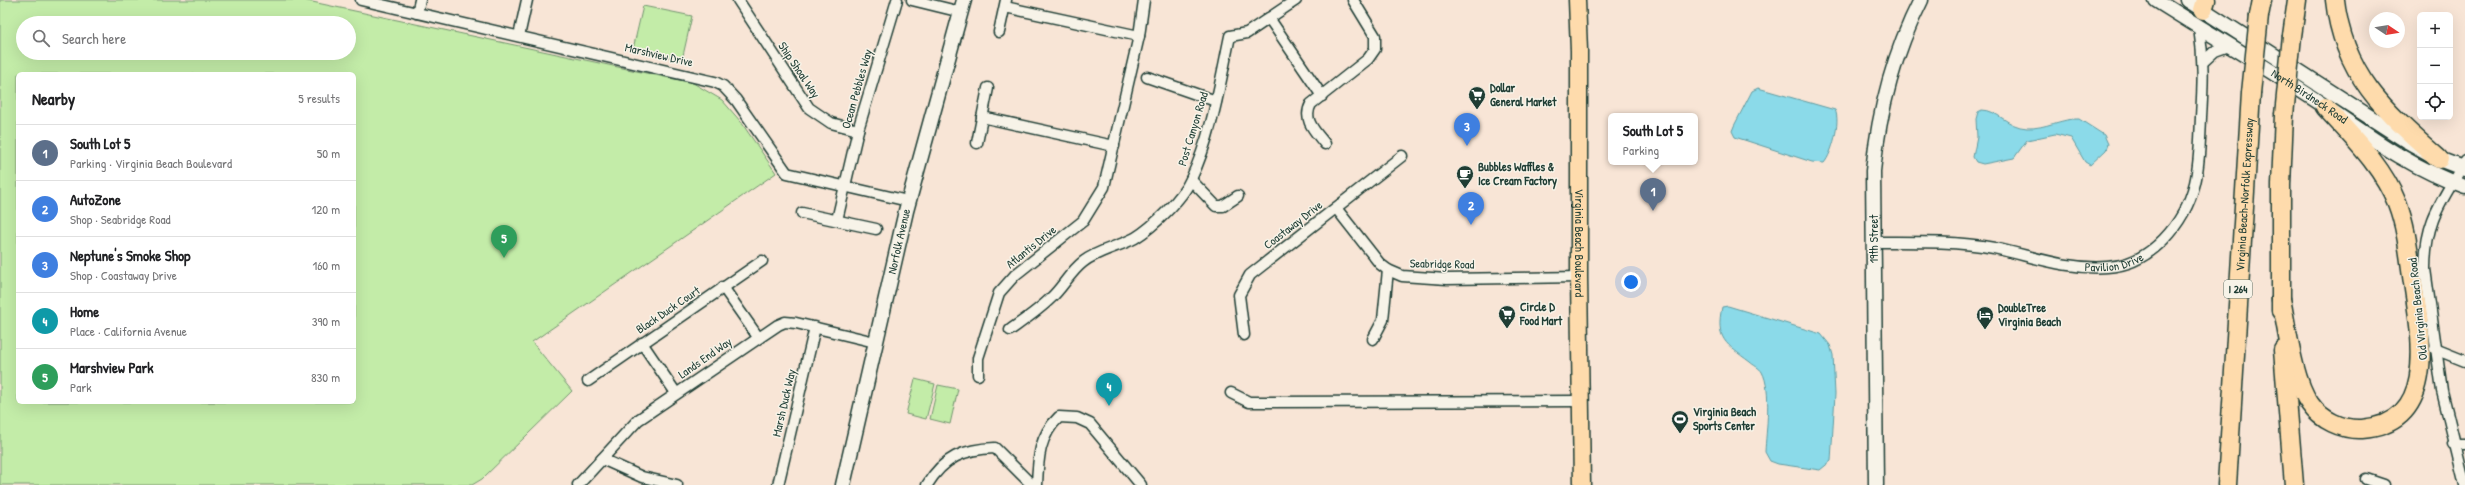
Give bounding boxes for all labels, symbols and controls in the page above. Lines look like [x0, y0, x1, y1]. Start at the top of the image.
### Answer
north arrow [2369, 12, 2405, 48]
map controls [2417, 12, 2453, 120]
button: + [2417, 12, 2453, 48]
search box [16, 16, 356, 60]
icon: search [30, 27, 52, 49]
text: Search here [62, 28, 126, 49]
street label: Marshview Drive [623, 38, 695, 71]
street label: Ship Shoal Way [774, 38, 824, 101]
street label: Ocean Pebbles Way [837, 47, 876, 131]
button: − [2417, 48, 2453, 84]
street label: North Birdneck Road [2268, 65, 2351, 128]
place label: Dollar General Market [1490, 79, 1557, 110]
button: locate [2417, 84, 2453, 120]
supermarket icon: Dollar General Market [1467, 85, 1487, 110]
text: Nearby [32, 87, 75, 110]
text: 5 results [298, 89, 340, 107]
street label: Post Canyon Road [1173, 89, 1212, 168]
pin: 3 [1454, 113, 1480, 146]
popup [1608, 113, 1698, 165]
street label: Virginia Beach-Norfolk Expressway [2231, 117, 2257, 272]
text: South Lot 5 [1623, 120, 1683, 141]
text: South Lot 5 [70, 133, 130, 154]
text: Parking [1623, 141, 1659, 159]
text: 1 [43, 144, 47, 162]
text: 50 m [317, 144, 340, 162]
text: Parking · Virginia Beach Boulevard [70, 154, 232, 172]
place label: Bubbles Waffles & Ice Cream Factory [1478, 158, 1557, 190]
cafe icon: Bubbles Waffles & Ice Cream Factory [1455, 164, 1475, 189]
pin: 1 [1640, 178, 1666, 211]
text: AutoZone [70, 189, 121, 210]
street label: Virginia Beach Boulevard [1571, 189, 1588, 298]
pin: 2 [1458, 192, 1484, 225]
street label: Coastaway Drive [1260, 196, 1326, 253]
text: 2 [42, 200, 48, 218]
text: 120 m [312, 200, 340, 218]
street label: Norfolk Avenue [883, 207, 914, 276]
text: Shop · Seabridge Road [70, 210, 171, 228]
street label: 19th Street [1865, 214, 1882, 263]
street label: Atlantis Drive [1002, 221, 1060, 272]
pin: 5 [491, 225, 517, 258]
text: Neptune's Smoke Shop [70, 245, 190, 266]
street label: Pavilion Drive [2084, 248, 2146, 275]
street label: Seabridge Road [1410, 254, 1475, 273]
text: 3 [42, 256, 48, 274]
text: 160 m [312, 256, 340, 274]
street label: Old Virginia Beach Road [2404, 257, 2431, 361]
text: Shop · Coastaway Drive [70, 266, 177, 284]
your location [1621, 272, 1641, 292]
road number: I 264 [2224, 280, 2252, 298]
street label: Black Duck Court [632, 281, 704, 337]
place label: Circle D Food Mart [1519, 298, 1563, 329]
place label: DoubleTree Virginia Beach [1998, 299, 2062, 331]
text: Home [70, 301, 99, 322]
supermarket icon: Circle D Food Mart [1497, 304, 1517, 329]
hotel icon: DoubleTree Virginia Beach [1975, 305, 1995, 330]
text: 4 [43, 312, 47, 330]
text: 390 m [312, 312, 340, 330]
text: Place · California Avenue [70, 322, 187, 340]
street label: Lands End Way [674, 333, 735, 382]
text: Marshview Park [70, 357, 153, 378]
street label: Marsh Duck Way [767, 367, 800, 438]
text: 5 [42, 368, 48, 386]
text: 830 m [311, 368, 340, 386]
pin: 4 [1096, 373, 1122, 406]
text: Park [70, 378, 92, 396]
place label: Virginia Beach Sports Center [1693, 403, 1757, 435]
sports icon: Virginia Beach Sports Center [1670, 409, 1690, 434]

